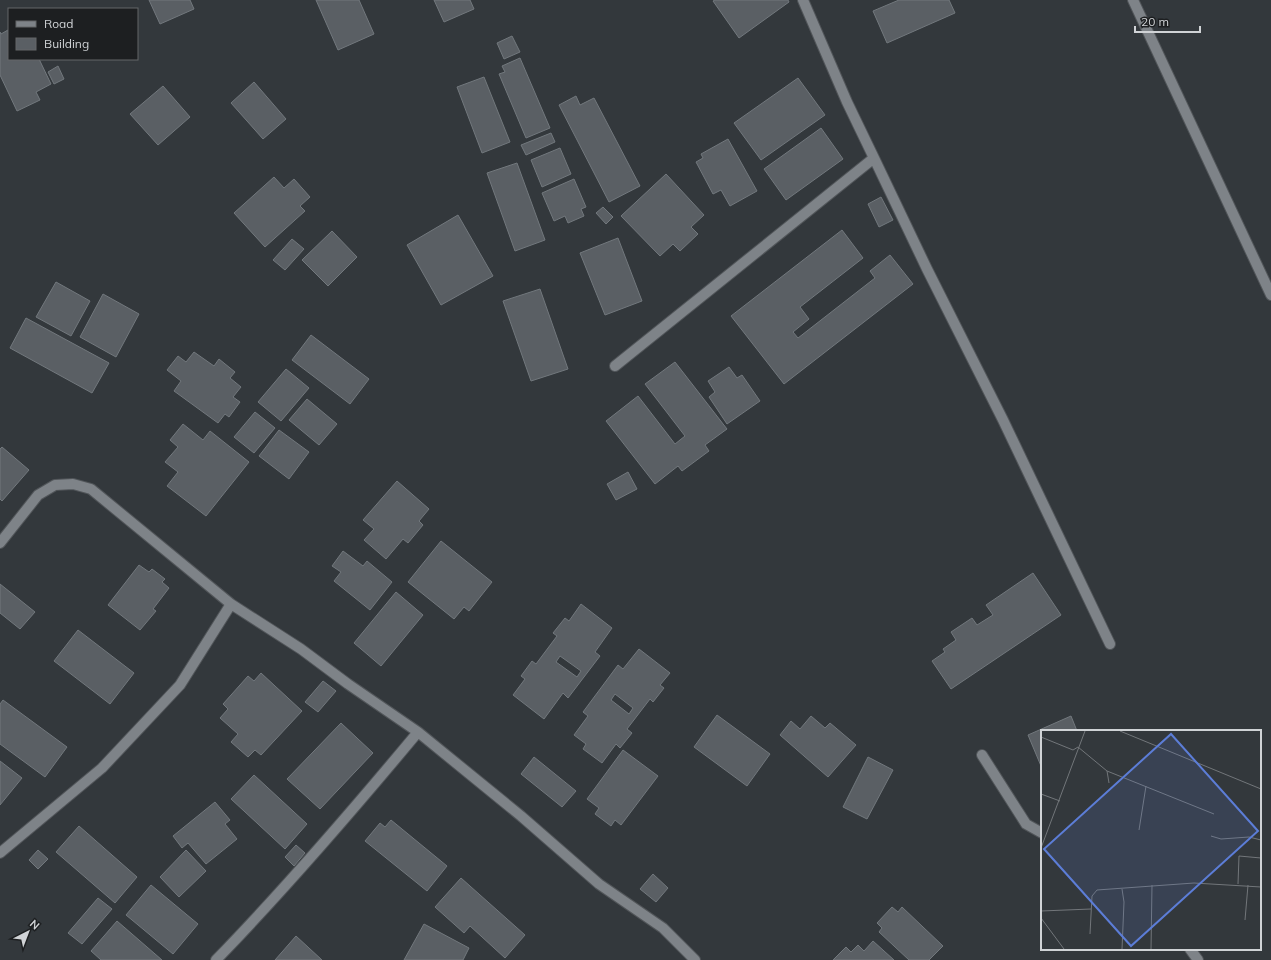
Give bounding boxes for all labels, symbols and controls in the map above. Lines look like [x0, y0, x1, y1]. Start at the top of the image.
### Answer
legend [8, 8, 138, 60]
scale bar [1135, 8, 1200, 34]
text: 20 m [1141, 14, 1169, 29]
text: Road [44, 16, 73, 31]
text: Building [44, 36, 89, 51]
inset map [1041, 730, 1261, 950]
north arrow [8, 912, 48, 952]
text: N [27, 917, 42, 933]

